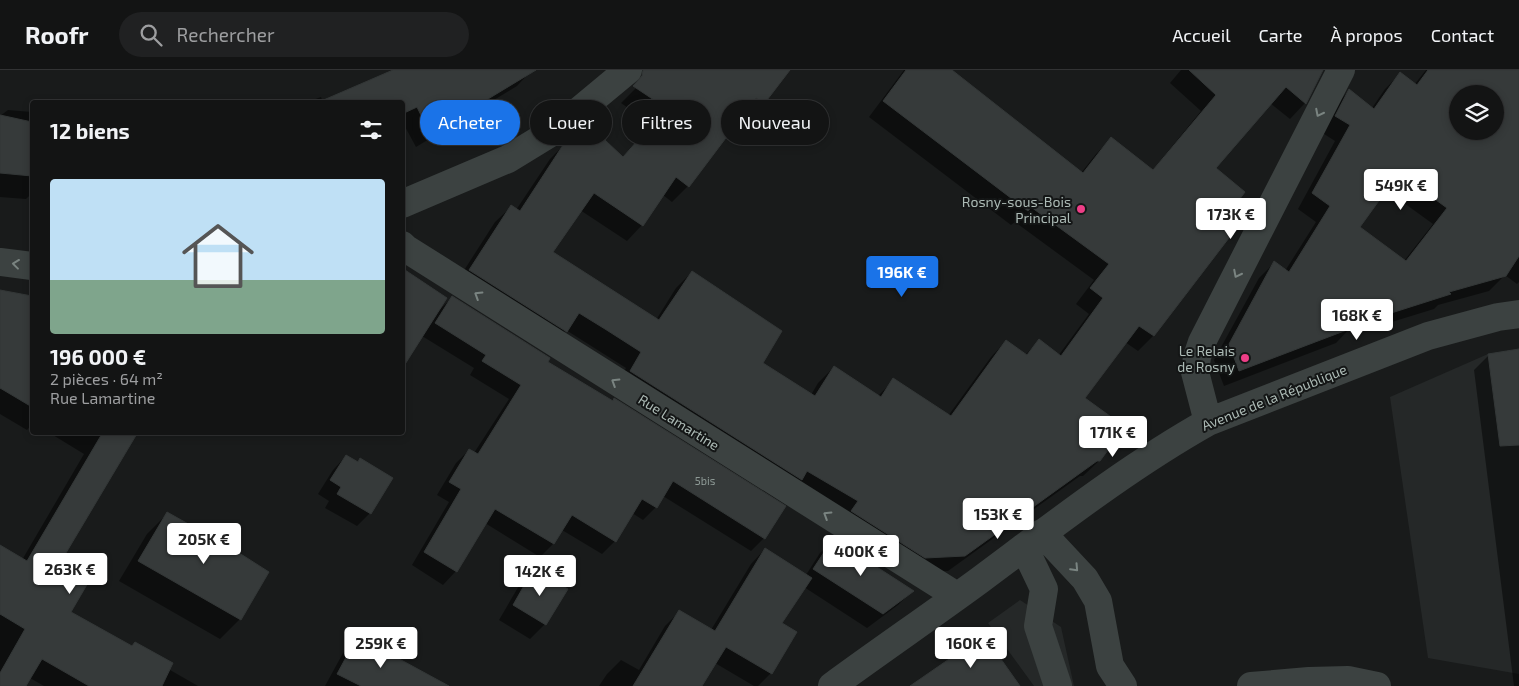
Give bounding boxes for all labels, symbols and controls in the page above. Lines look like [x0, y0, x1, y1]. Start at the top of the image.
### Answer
search box [119, 12, 469, 57]
text: Roofr [25, 20, 89, 49]
icon: search [137, 21, 165, 49]
text: Rechercher [177, 23, 275, 46]
text: Accueil [1172, 24, 1231, 46]
text: Carte [1259, 24, 1302, 46]
text: À propos [1330, 24, 1403, 46]
text: Contact [1431, 24, 1494, 46]
map controls [1449, 85, 1504, 140]
button: layers [1449, 85, 1504, 140]
chip: Acheter [420, 100, 520, 145]
chip: Louer [530, 100, 612, 145]
chip: Filtres [622, 100, 711, 145]
chip: Nouveau [721, 100, 829, 145]
one-way arrow [1315, 108, 1325, 117]
icon: filters [357, 116, 385, 144]
text: 12 biens [50, 118, 130, 143]
pin: 549K € [1360, 168, 1442, 211]
text: 549K € [1375, 175, 1427, 194]
place label: Rosny-sous-Bois Principal [962, 193, 1072, 226]
pin: 173K € [1190, 198, 1272, 240]
marker: Rosny-sous-Bois Principal [1075, 203, 1087, 215]
text: 173K € [1207, 204, 1255, 223]
icon: home [173, 211, 263, 301]
pin: 196K € [861, 256, 943, 298]
one-way arrow [12, 259, 20, 270]
text: 196K € [877, 262, 927, 281]
one-way arrow [1233, 268, 1243, 277]
one-way arrow [474, 291, 483, 301]
pin: 168K € [1316, 298, 1398, 341]
text: 168K € [1332, 305, 1382, 324]
place label: Le Relais de Rosny [1177, 342, 1236, 375]
text: 196 000 € [50, 344, 146, 369]
marker: Le Relais de Rosny [1239, 352, 1251, 364]
street label: Avenue de la République [1199, 360, 1349, 434]
text: 2 pièces · 64 m² [50, 369, 163, 388]
one-way arrow [612, 378, 621, 388]
text: Rue Lamartine [50, 388, 155, 407]
street label: Rue Lamartine [635, 390, 723, 454]
pin: 171K € [1072, 416, 1154, 458]
text: 171K € [1090, 422, 1136, 441]
house number: 5bis [695, 474, 716, 487]
pin: 153K € [957, 498, 1039, 540]
text: 153K € [974, 504, 1022, 523]
one-way arrow [823, 512, 832, 521]
pin: 205K € [163, 522, 245, 565]
text: 205K € [178, 529, 230, 548]
pin: 400K € [820, 534, 902, 577]
text: 400K € [834, 541, 888, 560]
pin: 263K € [29, 552, 111, 595]
pin: 142K € [499, 554, 581, 597]
text: 263K € [44, 559, 96, 578]
text: 142K € [515, 561, 565, 580]
one-way arrow [1069, 563, 1078, 572]
pin: 259K € [340, 626, 422, 669]
pin: 160K € [930, 626, 1012, 669]
text: 259K € [355, 633, 407, 652]
text: 160K € [946, 633, 996, 652]

